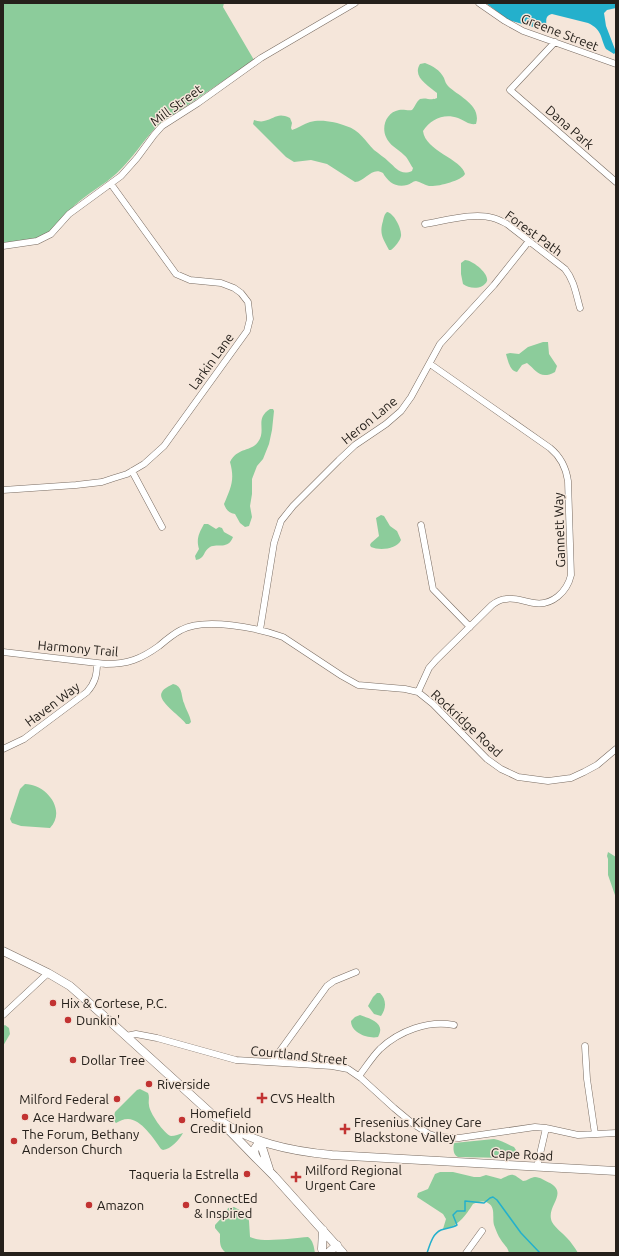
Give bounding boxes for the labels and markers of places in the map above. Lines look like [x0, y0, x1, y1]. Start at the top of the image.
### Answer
place label: Hix & Cortese, P.C. [61, 996, 167, 1011]
marker: Hix & Cortese, P.C. [48, 998, 58, 1008]
place label: Dunkin' [76, 1013, 120, 1027]
marker: Dunkin' [63, 1015, 73, 1025]
place label: Dollar Tree [81, 1053, 145, 1067]
marker: Dollar Tree [68, 1055, 78, 1065]
place label: Riverside [157, 1077, 210, 1091]
marker: Riverside [144, 1079, 154, 1089]
place label: CVS Health [270, 1091, 335, 1105]
place label: Milford Federal [19, 1092, 110, 1106]
marker: CVS Health [257, 1093, 267, 1103]
marker: Milford Federal [112, 1094, 122, 1104]
place label: Homefield Credit Union [190, 1106, 263, 1135]
place label: Ace Hardware [33, 1110, 115, 1124]
marker: Ace Hardware [20, 1112, 30, 1122]
marker: Homefield Credit Union [177, 1115, 187, 1125]
place label: Fresenius Kidney Care Blackstone Valley [354, 1115, 482, 1144]
marker: Fresenius Kidney Care Blackstone Valley [339, 1123, 351, 1135]
place label: The Forum, Bethany Anderson Church [22, 1127, 139, 1156]
marker: The Forum, Bethany Anderson Church [9, 1136, 19, 1146]
place label: Milford Regional Urgent Care [305, 1163, 402, 1192]
place label: Taqueria la Estrella [129, 1167, 239, 1181]
marker: Taqueria la Estrella [242, 1169, 252, 1179]
marker: Milford Regional Urgent Care [290, 1171, 302, 1183]
place label: ConnectEd & Inspired [194, 1191, 258, 1220]
place label: Amazon [97, 1198, 144, 1212]
marker: Amazon [84, 1200, 94, 1210]
marker: ConnectEd & Inspired [181, 1200, 191, 1210]

